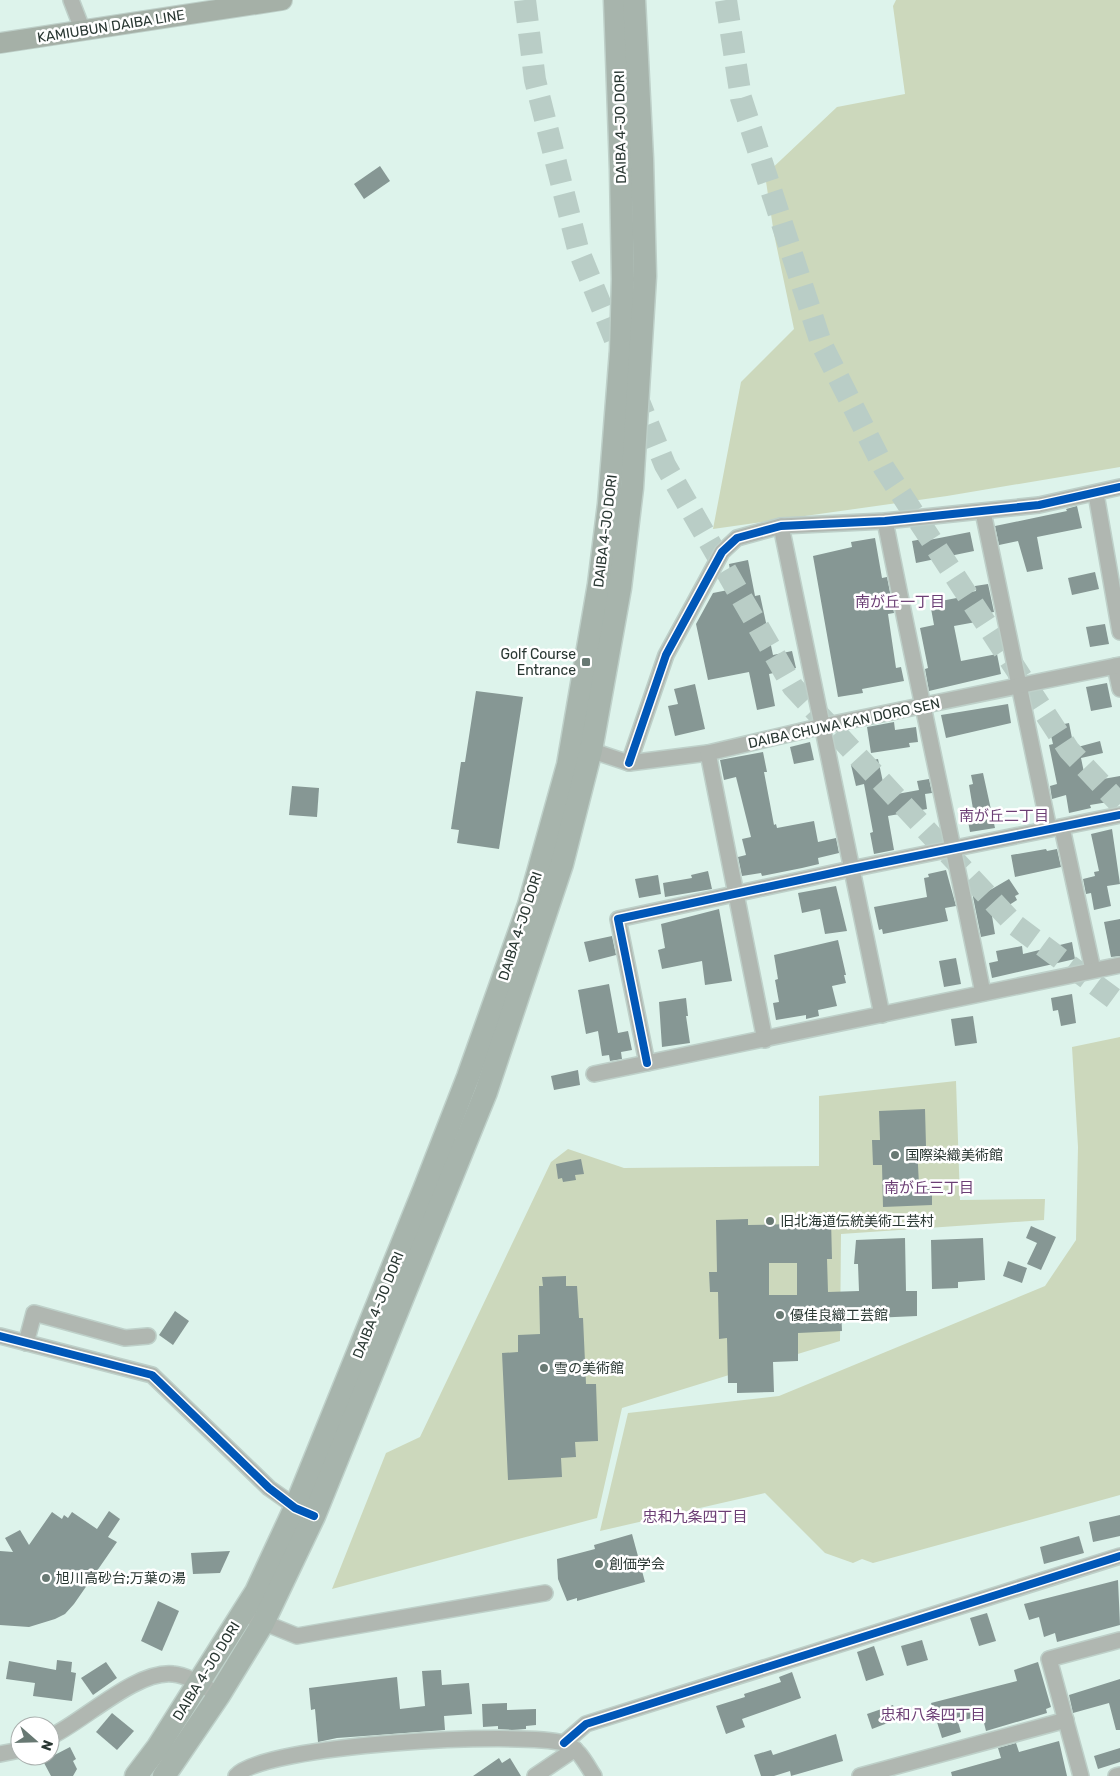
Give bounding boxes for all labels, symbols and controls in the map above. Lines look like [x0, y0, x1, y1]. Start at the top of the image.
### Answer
street label: KAMIUBUN DAIBA LINE [36, 6, 186, 47]
street label: DAIBA 4-JO DORI [611, 70, 630, 184]
street label: DAIBA 4-JO DORI [590, 474, 621, 588]
district label: 南が丘一丁目 [855, 593, 945, 611]
place label: Golf Course Entrance [500, 646, 576, 679]
marker: Golf Course Entrance [580, 656, 592, 668]
street label: DAIBA CHUWA KAN DORO SEN [747, 695, 942, 752]
district label: 南が丘二丁目 [959, 807, 1049, 825]
street label: DAIBA 4-JO DORI [495, 870, 546, 983]
place label: 国際染織美術館 [905, 1147, 1003, 1164]
marker: 国際染織美術館 [889, 1149, 901, 1161]
district label: 南が丘三丁目 [884, 1179, 974, 1197]
place label: 旧北海道伝統美術工芸村 [780, 1213, 934, 1230]
marker: 旧北海道伝統美術工芸村 [764, 1215, 776, 1227]
street label: DAIBA 4-JO DORI [349, 1249, 408, 1361]
place label: 優佳良織工芸館 [790, 1307, 888, 1324]
marker: 優佳良織工芸館 [774, 1309, 786, 1321]
place label: 雪の美術館 [554, 1360, 624, 1377]
marker: 雪の美術館 [538, 1362, 550, 1374]
district label: 忠和九条四丁目 [642, 1508, 748, 1526]
place label: 創価学会 [609, 1556, 665, 1573]
marker: 創価学会 [593, 1558, 605, 1570]
place label: 旭川高砂台;万葉の湯 [56, 1570, 186, 1587]
marker: 旭川高砂台;万葉の湯 [40, 1572, 52, 1584]
street label: DAIBA 4-JO DORI [169, 1619, 244, 1724]
district label: 忠和八条四丁目 [880, 1706, 986, 1724]
north arrow [10, 1716, 60, 1766]
text: N [37, 1738, 56, 1753]

